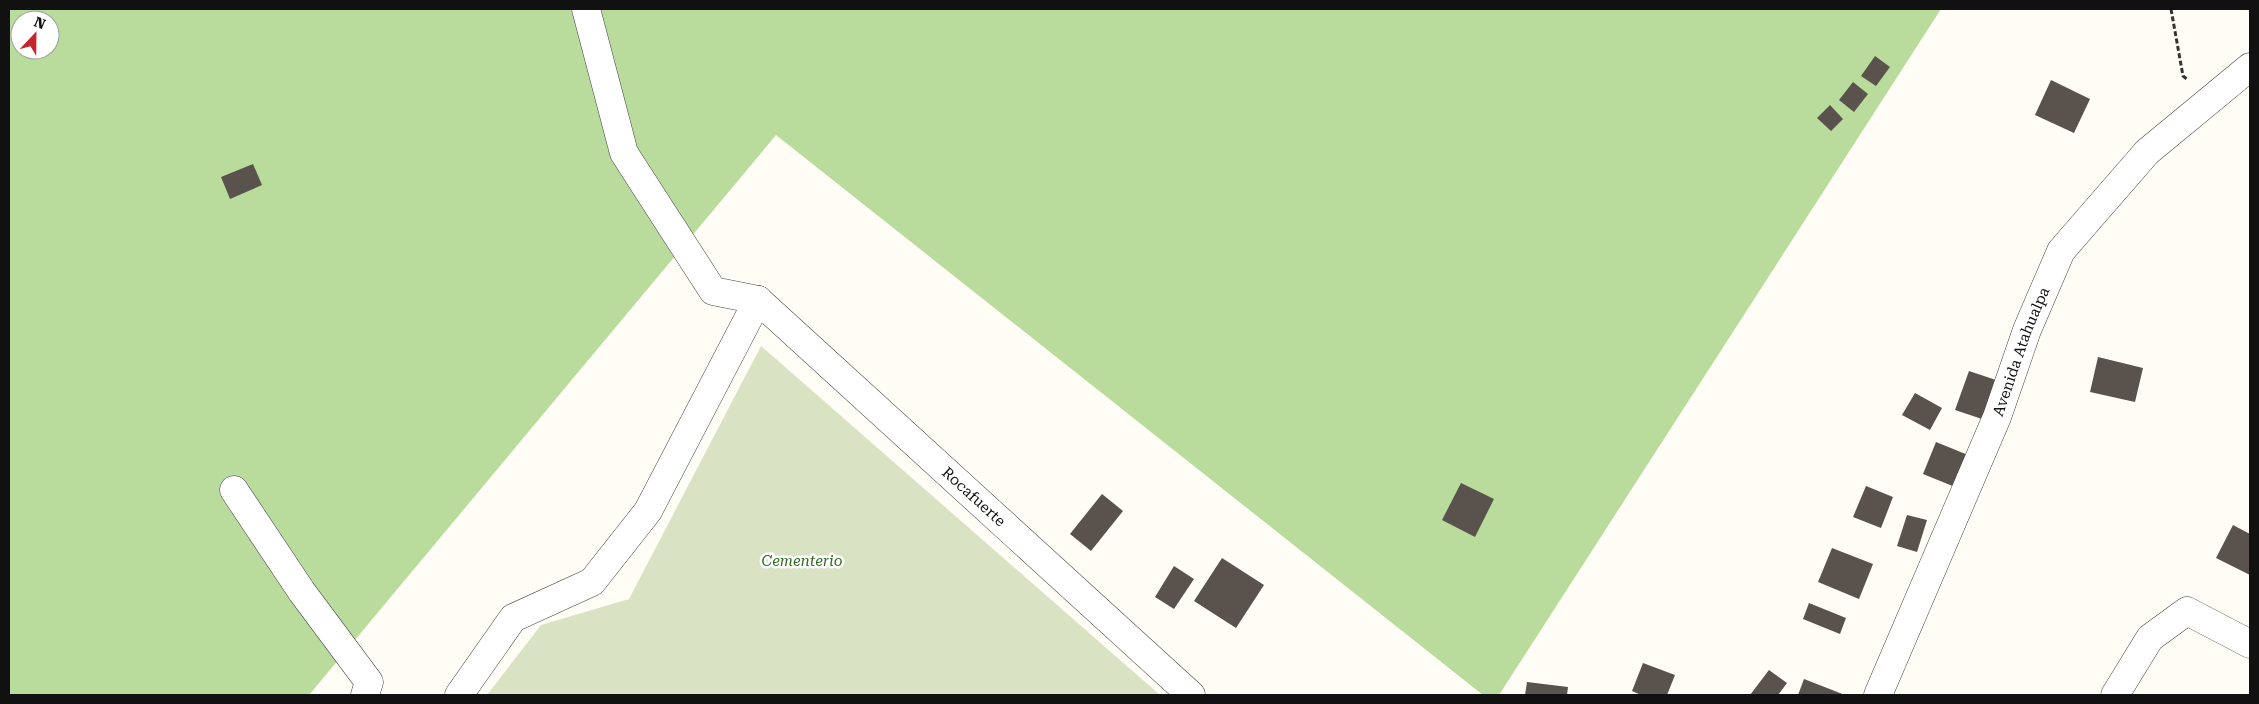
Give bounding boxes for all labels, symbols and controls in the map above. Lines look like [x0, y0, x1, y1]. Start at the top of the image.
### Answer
north arrow [10, 10, 60, 60]
text: N [32, 14, 48, 32]
street label: Avenida Atahualpa [1989, 284, 2053, 419]
street label: Rocafuerte [938, 463, 1009, 530]
park label: Cementerio [761, 552, 843, 570]

